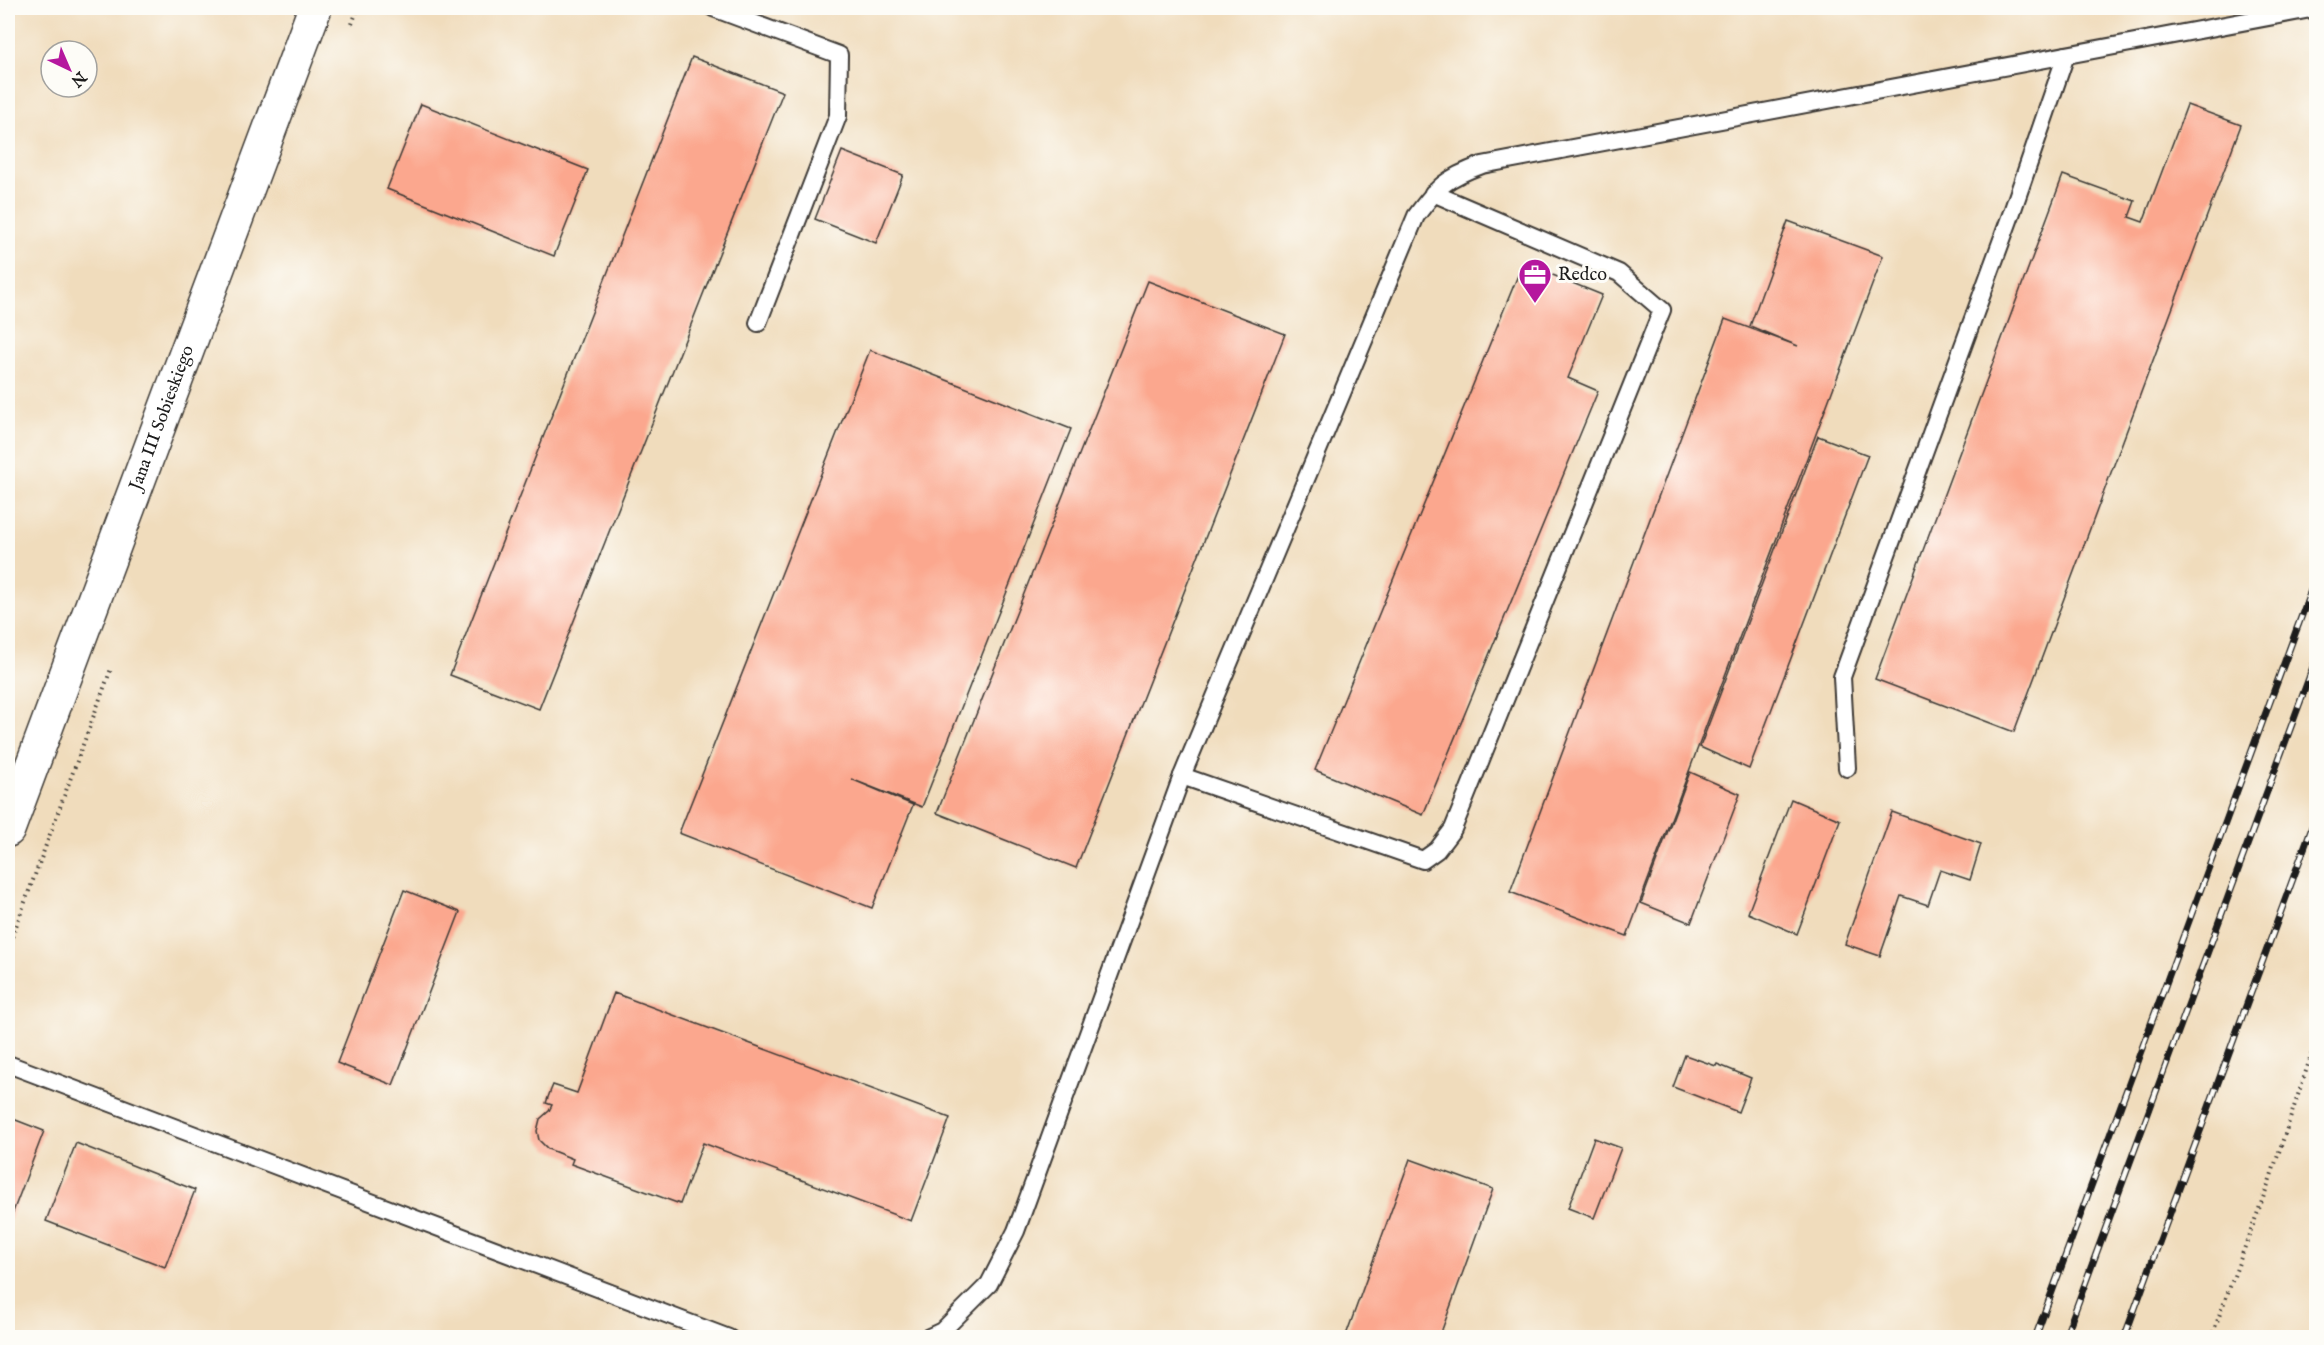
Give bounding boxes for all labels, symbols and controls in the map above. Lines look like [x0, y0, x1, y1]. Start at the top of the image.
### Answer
north arrow [39, 39, 99, 99]
text: N [66, 66, 91, 90]
office icon: Redco [1517, 257, 1553, 304]
place label: Redco [1558, 264, 1607, 287]
street label: Jana III Sobieskiego [124, 342, 200, 495]

